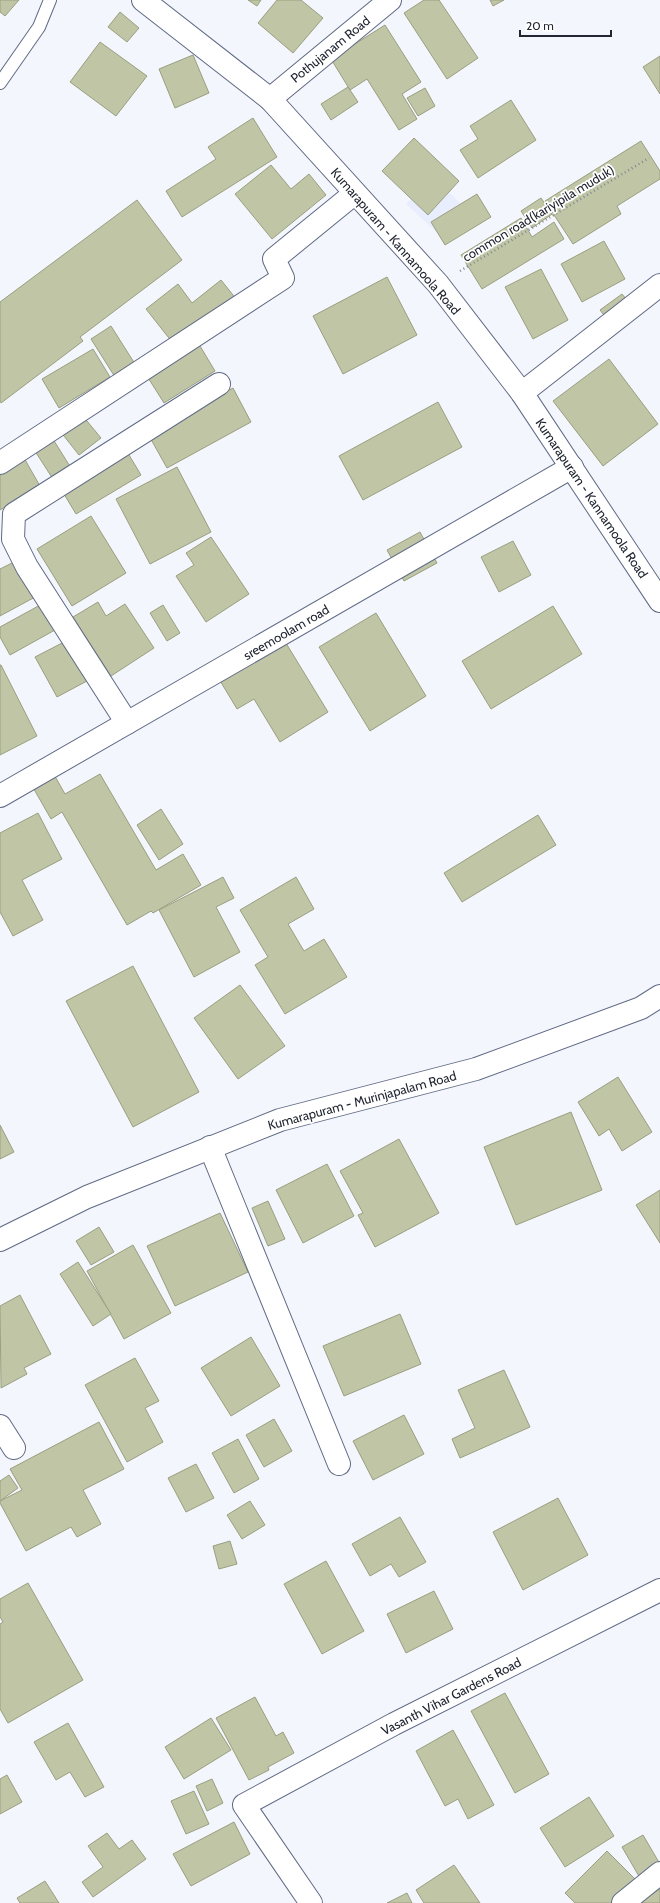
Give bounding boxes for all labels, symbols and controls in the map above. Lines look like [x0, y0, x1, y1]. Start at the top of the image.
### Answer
street label: Pothujanam Road [287, 12, 374, 87]
scale bar [520, 12, 611, 38]
text: 20 m [526, 18, 554, 33]
street label: common road(kariyipila muduk) [459, 161, 617, 265]
street label: Kumarapuram - Kannamoola Road [328, 164, 464, 318]
street label: Kumarapuram - Kannamoola Road [532, 415, 652, 581]
street label: sreemoolam road [240, 601, 332, 663]
street label: Kumarapuram - Murinjapalam Road [266, 1067, 458, 1134]
street label: Vasanth Vihar Gardens Road [378, 1654, 524, 1738]

